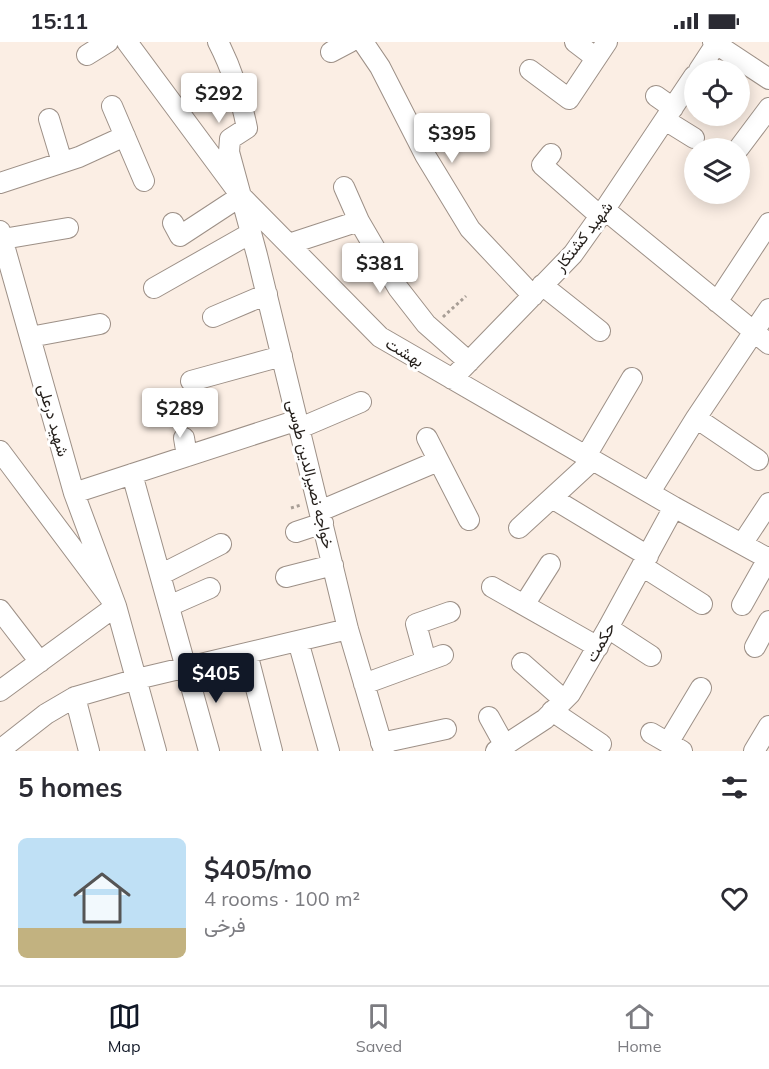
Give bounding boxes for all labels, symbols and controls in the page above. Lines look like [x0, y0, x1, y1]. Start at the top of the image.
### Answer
text: 15:11 [30, 7, 88, 35]
map controls [684, 60, 750, 204]
button: locate [684, 60, 750, 126]
pin: $292 [183, 73, 255, 124]
text: $292 [195, 80, 243, 105]
pin: $395 [416, 113, 488, 164]
text: $395 [428, 120, 476, 145]
button: layers [684, 138, 750, 204]
street label: شهید کشتکار [549, 197, 617, 277]
pin: $381 [344, 243, 416, 294]
text: $381 [356, 250, 404, 275]
street label: بهشت [382, 333, 428, 372]
street label: شهید درعلی [33, 381, 74, 459]
pin: $289 [144, 388, 216, 439]
text: $289 [156, 395, 204, 420]
street label: خواجه نصیرالدین طوسی [282, 397, 339, 551]
street label: حکمت [581, 618, 620, 666]
pin: $405 [180, 653, 252, 704]
text: $405 [192, 660, 240, 685]
text: 5 homes [18, 771, 122, 804]
icon: filters [718, 771, 751, 804]
text: $405/mo [204, 853, 312, 886]
icon: home [66, 862, 138, 934]
icon: heart [718, 882, 751, 915]
text: 4 rooms · 100 m² [204, 886, 360, 911]
text: فرخی [204, 912, 246, 937]
tab: Map [108, 1000, 141, 1056]
tab: Saved [356, 1000, 402, 1056]
tab: Home [617, 1000, 661, 1056]

